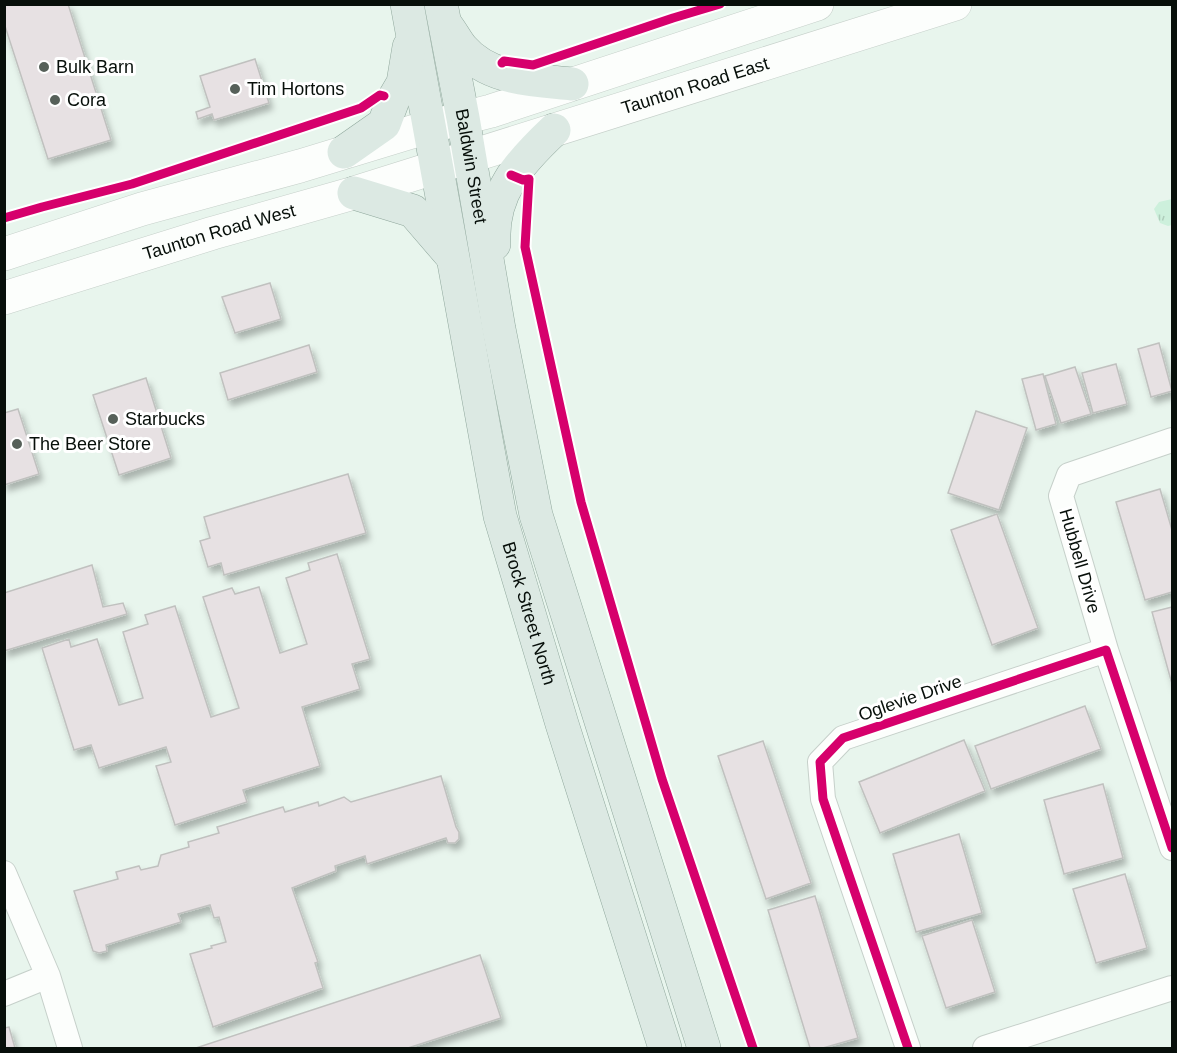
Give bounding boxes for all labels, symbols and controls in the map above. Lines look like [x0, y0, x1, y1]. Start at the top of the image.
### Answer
street label: Taunton Road East [619, 53, 771, 118]
place label: Bulk Barn [56, 57, 134, 77]
marker: Bulk Barn [37, 60, 51, 74]
place label: Tim Hortons [247, 79, 344, 99]
marker: Tim Hortons [228, 82, 242, 96]
place label: Cora [67, 90, 107, 110]
marker: Cora [48, 93, 62, 107]
street label: Baldwin Street [451, 107, 491, 225]
street label: Taunton Road West [141, 200, 298, 264]
place label: Starbucks [125, 409, 205, 429]
marker: Starbucks [106, 412, 120, 426]
place label: The Beer Store [29, 434, 151, 454]
marker: The Beer Store [10, 437, 24, 451]
street label: Hubbell Drive [1055, 506, 1105, 616]
street label: Brock Street North [498, 540, 560, 687]
street label: Oglevie Drive [856, 671, 964, 725]

